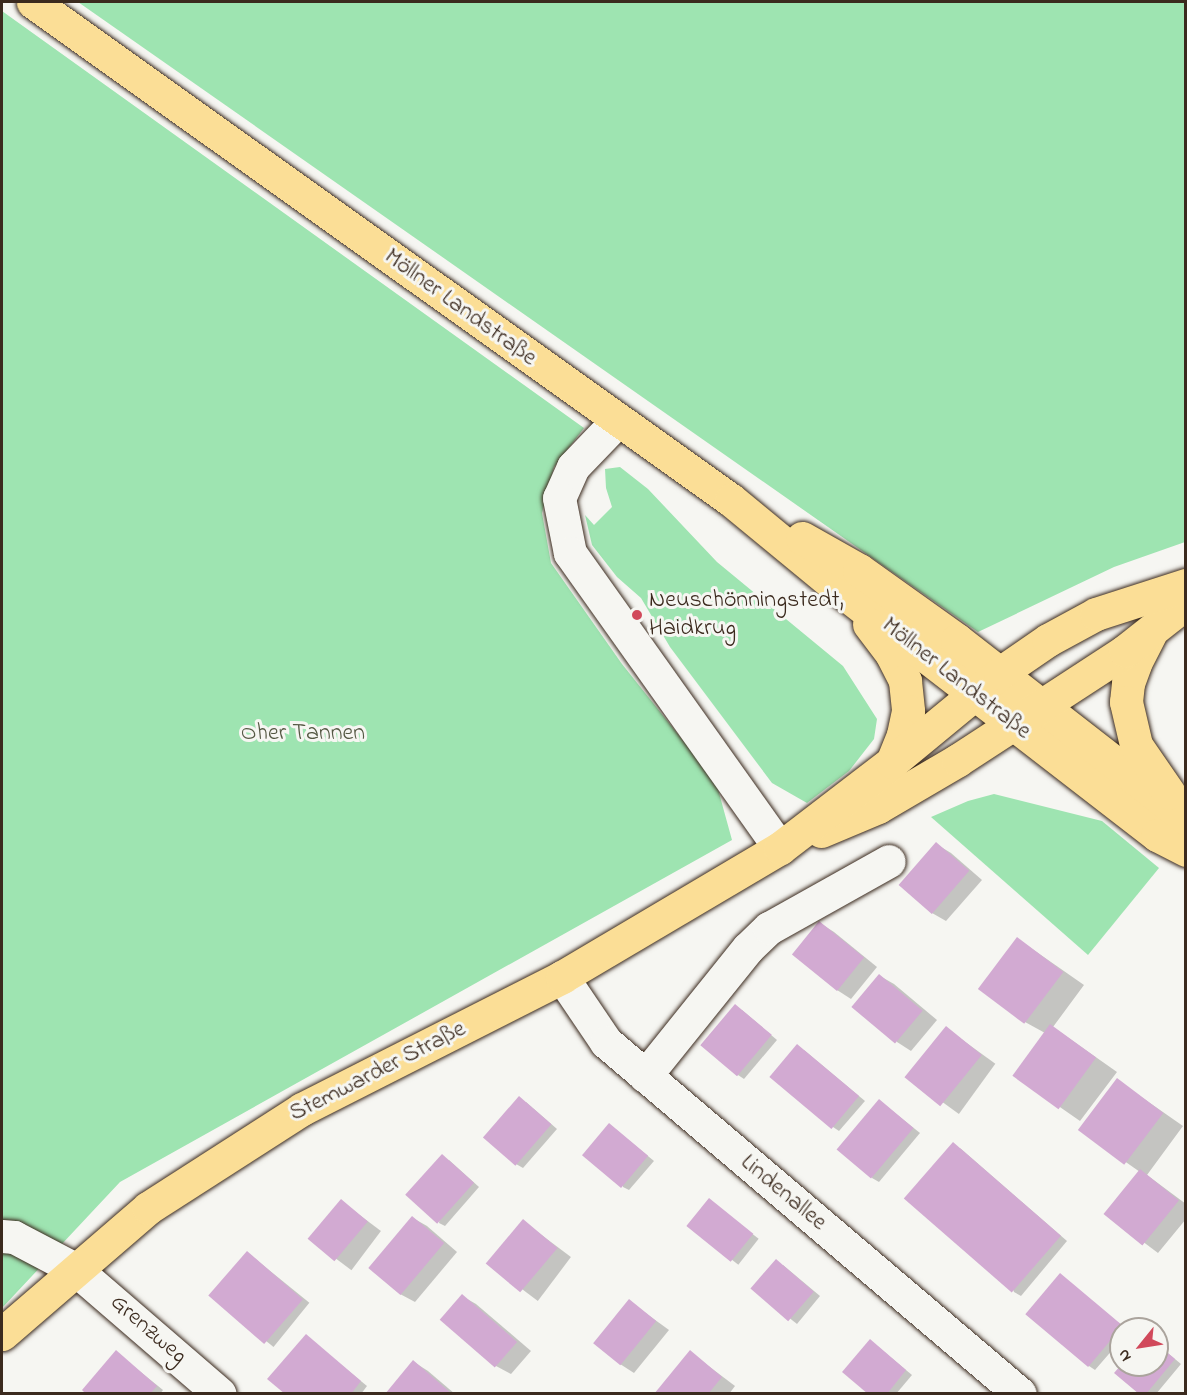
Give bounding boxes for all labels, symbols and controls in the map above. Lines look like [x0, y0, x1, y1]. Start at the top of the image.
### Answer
street label: Möllner Landstraße [378, 243, 542, 373]
place label: Neuschönningstedt, Haidkrug [649, 587, 844, 643]
marker: Neuschönningstedt, Haidkrug [630, 608, 644, 622]
street label: Möllner Landstraße [876, 612, 1036, 746]
park label: Oher Tannen [241, 720, 365, 748]
street label: Stemwarder Straße [285, 1015, 471, 1129]
street label: Lindenallee [734, 1149, 832, 1237]
street label: Grenzweg [104, 1289, 192, 1371]
north arrow [1109, 1317, 1169, 1377]
text: N [1112, 1344, 1138, 1366]

